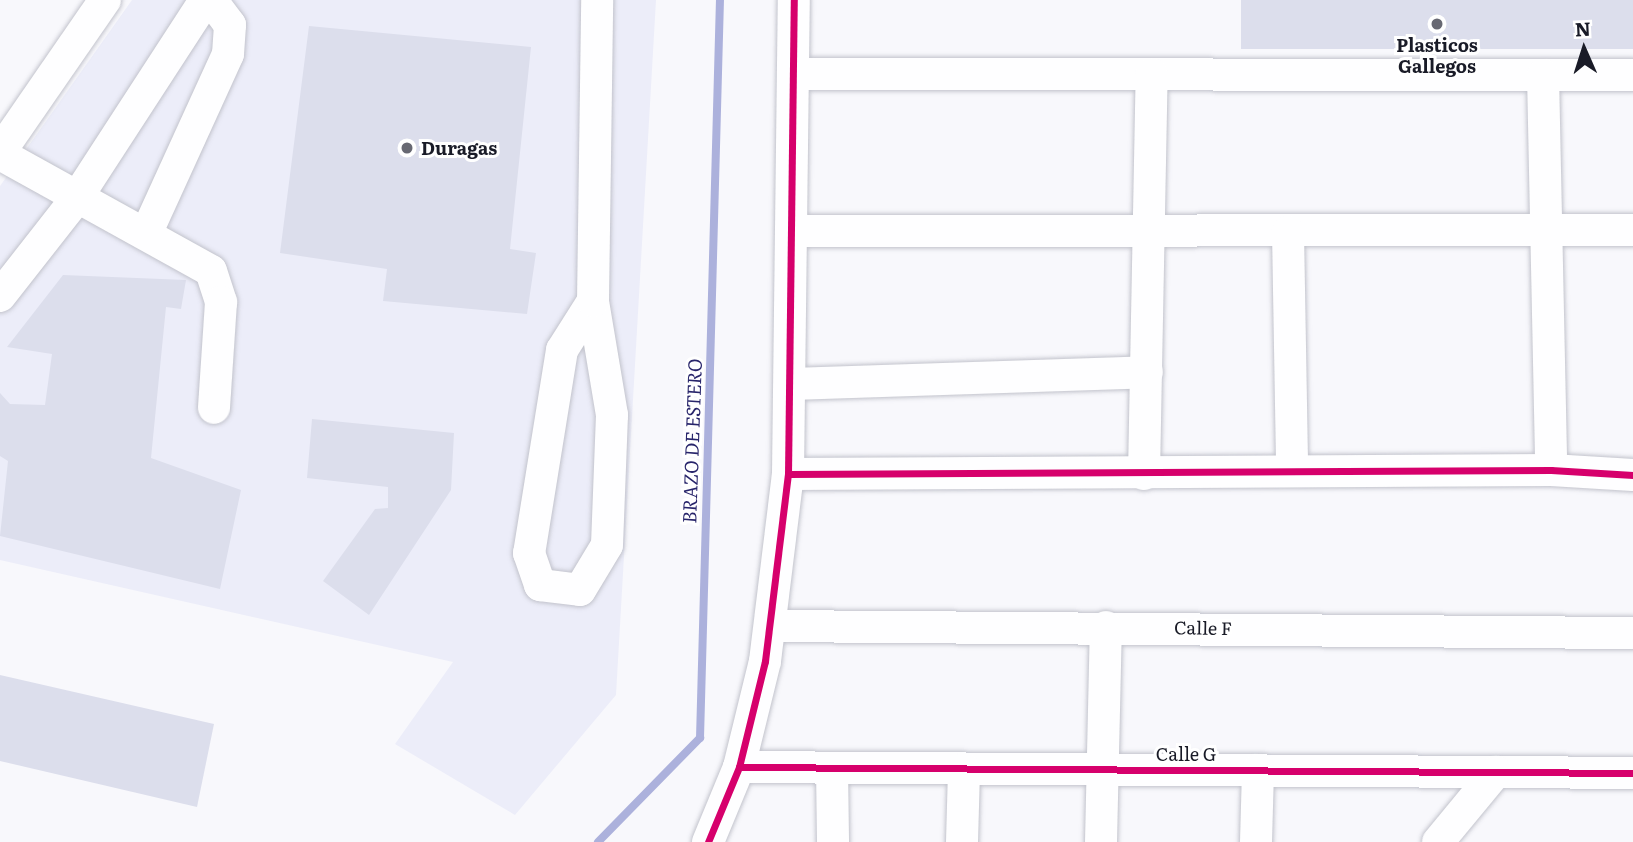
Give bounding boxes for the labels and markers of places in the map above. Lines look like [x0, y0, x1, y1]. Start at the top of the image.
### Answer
marker: Plasticos Gallegos [1429, 16, 1445, 32]
place label: Plasticos Gallegos [1396, 35, 1478, 78]
place label: Duragas [421, 137, 497, 159]
marker: Duragas [399, 140, 415, 156]

